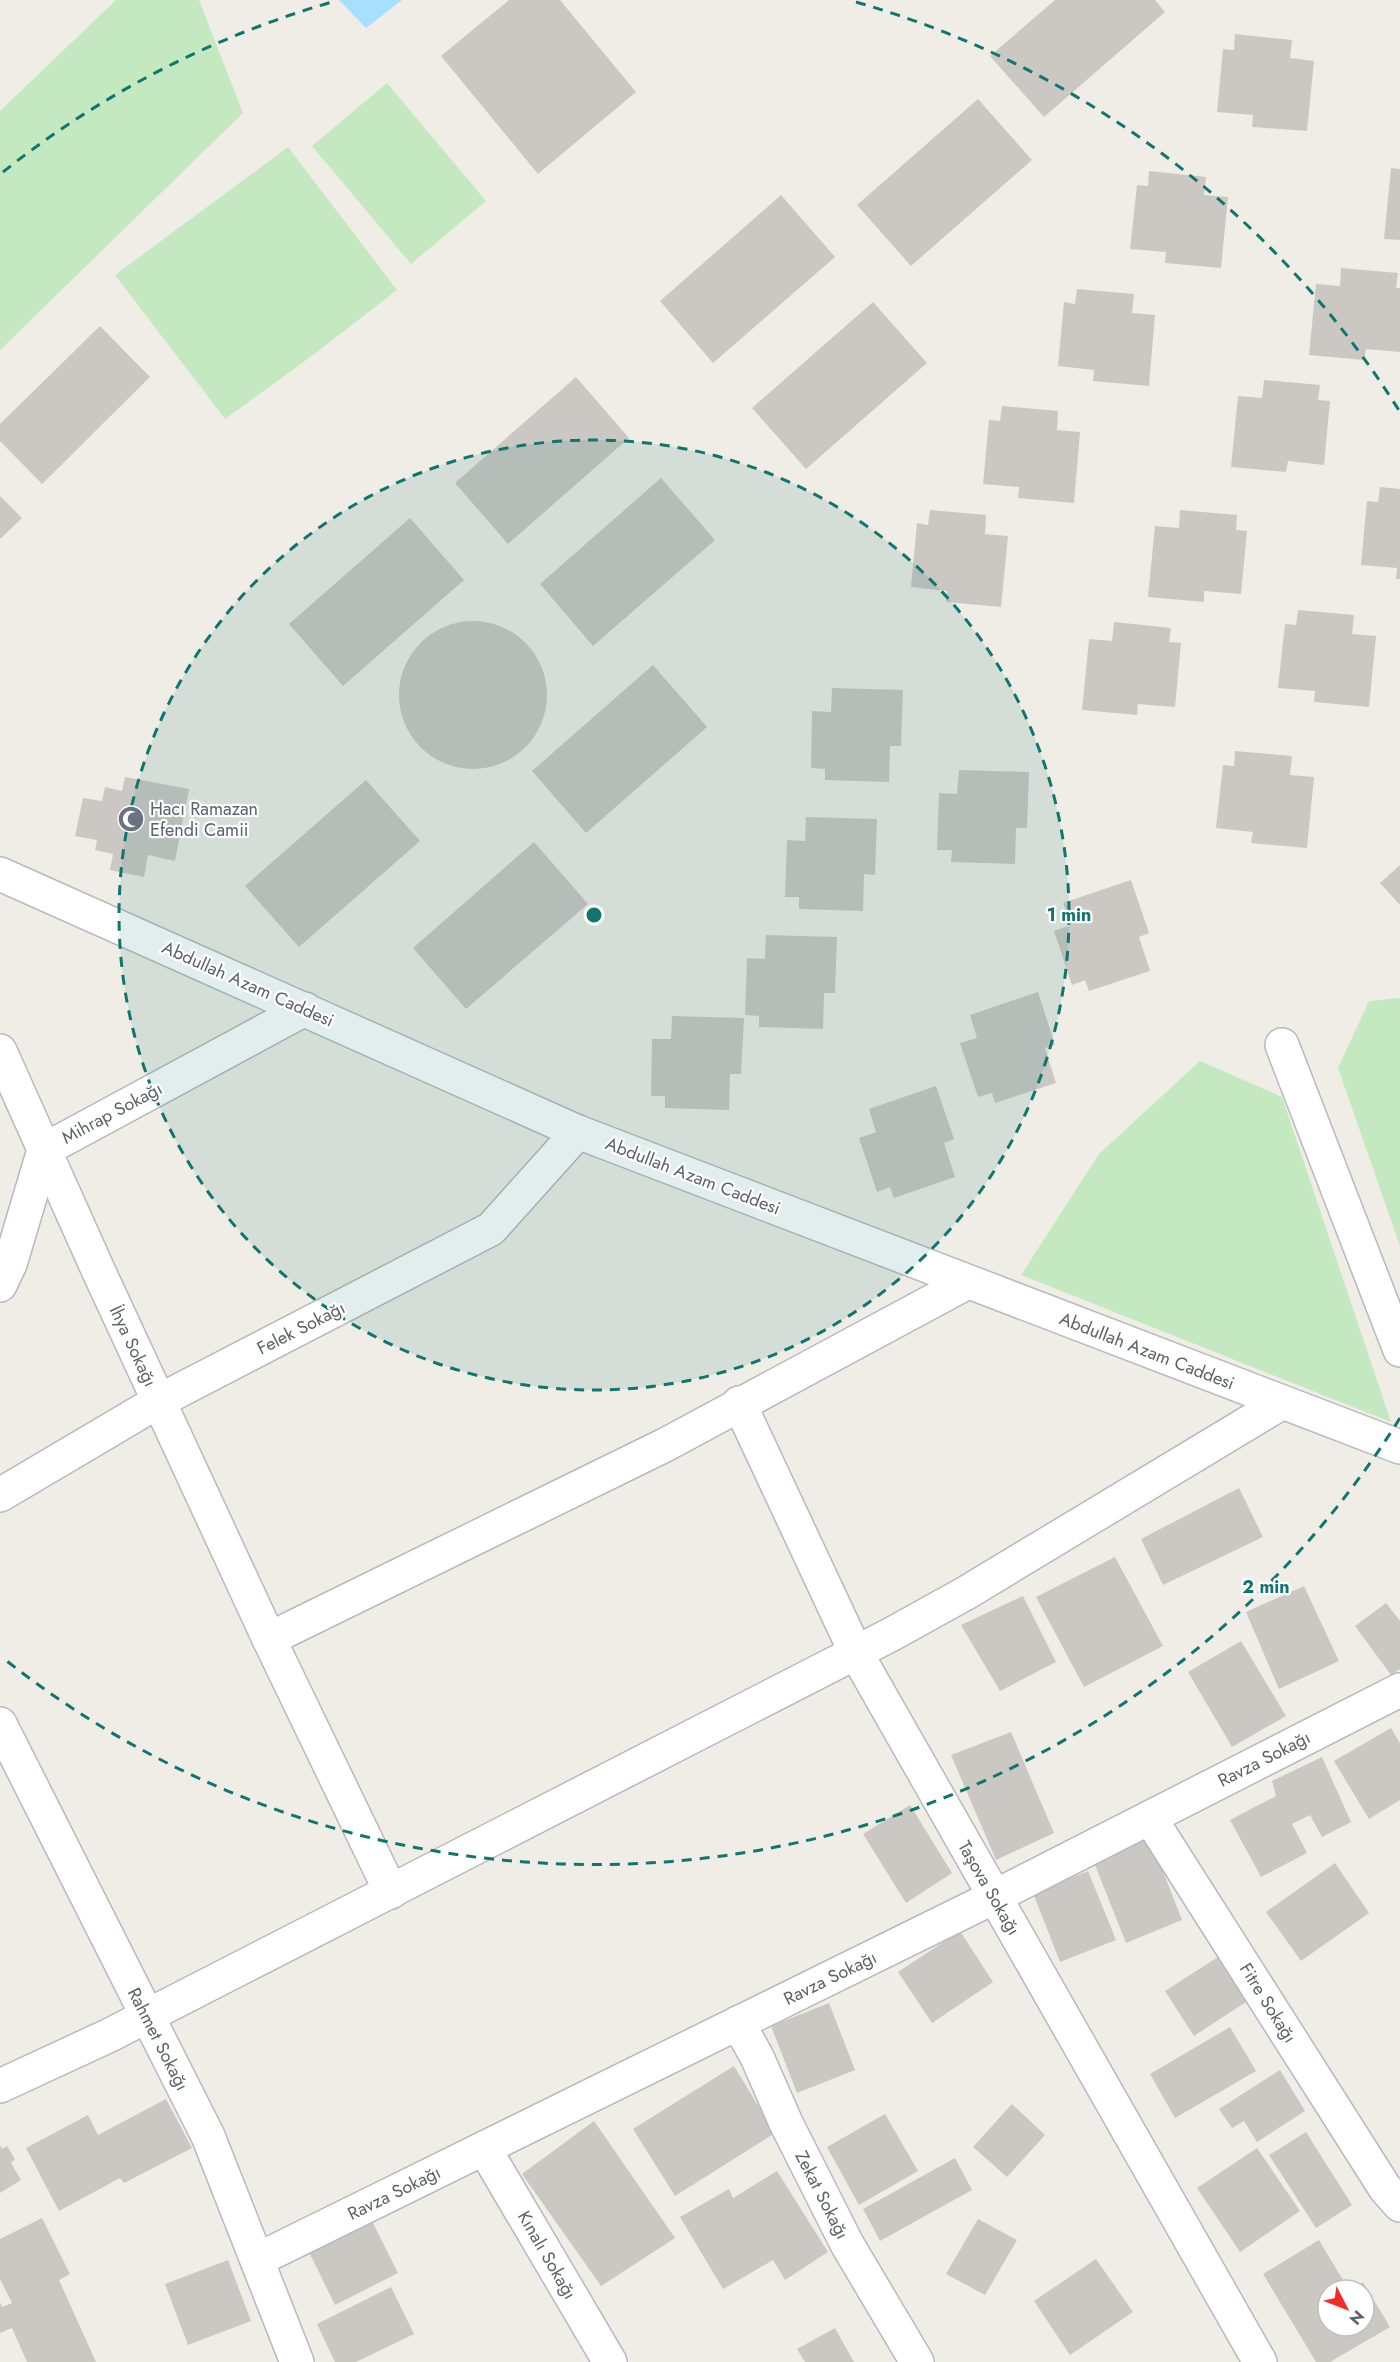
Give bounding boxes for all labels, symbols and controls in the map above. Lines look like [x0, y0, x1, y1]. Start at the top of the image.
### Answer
place label: Hacı Ramazan Efendi Camii [150, 796, 258, 843]
mosque icon: Hacı Ramazan Efendi Camii [116, 804, 146, 834]
text: 1 min [1047, 902, 1091, 928]
centre of rings [584, 905, 604, 925]
street label: Abdullah Azam Caddesi [158, 934, 338, 1034]
street label: Mihrap Sokağı [57, 1076, 167, 1150]
street label: Abdullah Azam Caddesi [602, 1131, 784, 1221]
street label: Felek Sokağı [252, 1295, 350, 1361]
street label: İhya Sokağı [103, 1301, 163, 1391]
street label: Abdullah Azam Caddesi [1056, 1306, 1238, 1396]
text: 2 min [1242, 1574, 1290, 1600]
street label: Ravza Sokağı [1213, 1725, 1315, 1793]
street label: Taşova Sokağı [951, 1836, 1027, 1940]
street label: Ravza Sokağı [779, 1944, 881, 2012]
street label: Fitre Sokağı [1233, 1958, 1303, 2048]
street label: Rahmet Sokağı [121, 1983, 195, 2095]
street label: Zekat Sokağı [789, 2146, 855, 2244]
street label: Ravza Sokağı [343, 2159, 445, 2227]
street label: Kınalı Sokağı [511, 2206, 583, 2304]
north arrow [1316, 2278, 1376, 2338]
text: N [1344, 2305, 1370, 2330]

